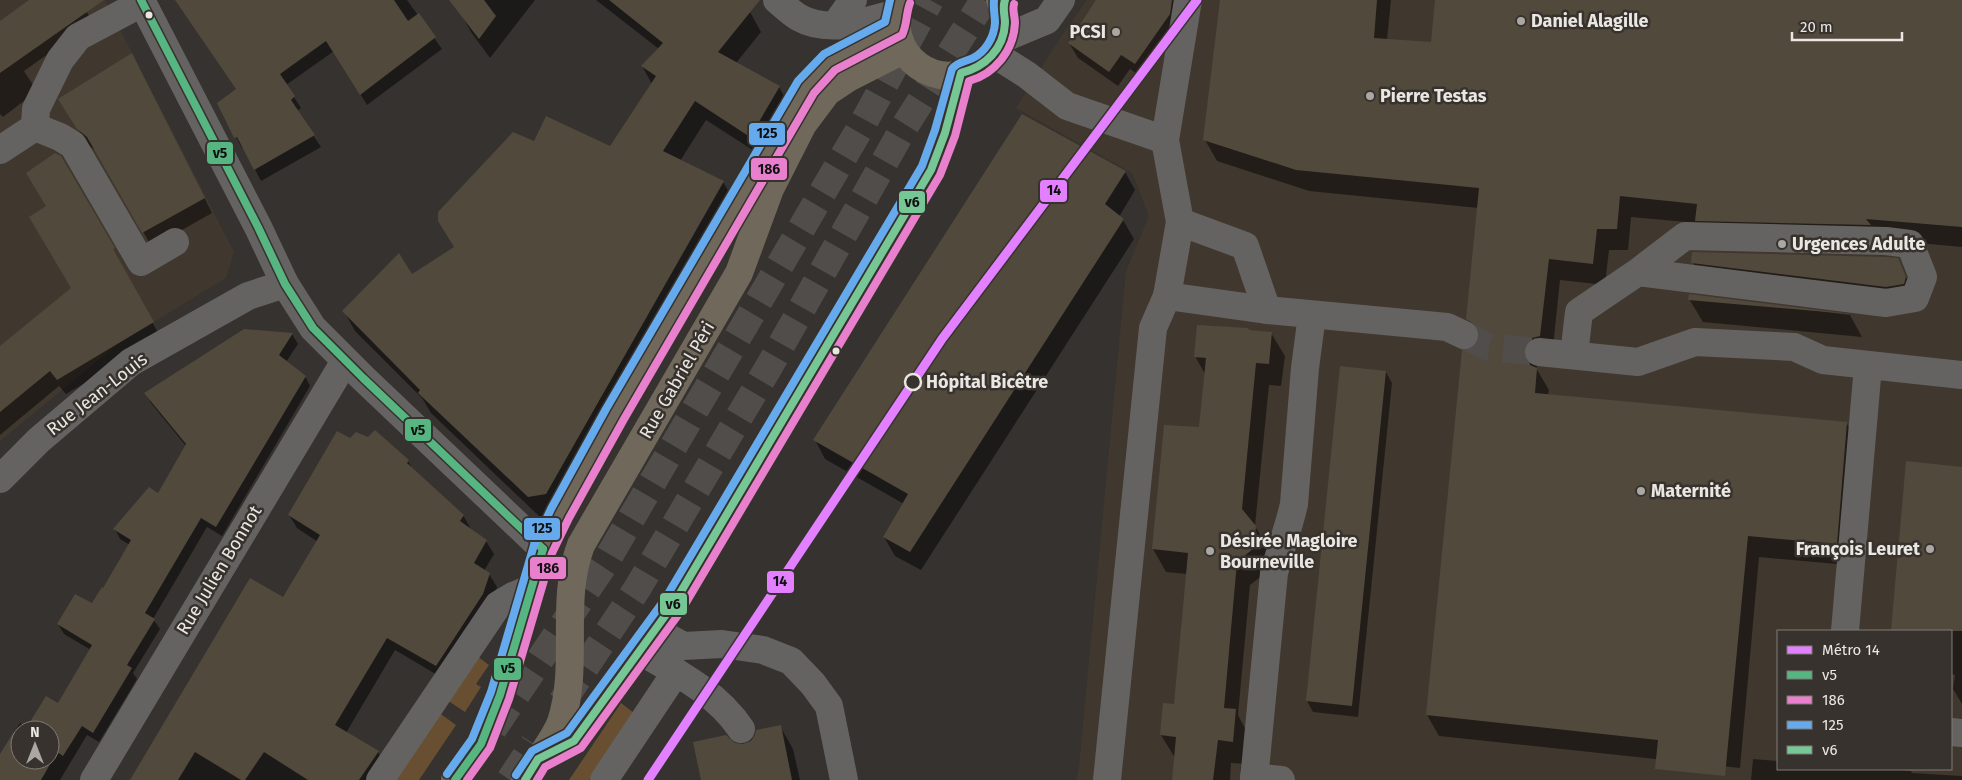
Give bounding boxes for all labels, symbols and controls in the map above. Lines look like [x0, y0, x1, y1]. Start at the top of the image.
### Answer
unlabelled marker [144, 10, 154, 20]
place label: Daniel Alagille [1531, 10, 1649, 32]
scale bar [1792, 10, 1902, 42]
marker: Daniel Alagille [1515, 15, 1527, 27]
text: 20 m [1800, 18, 1833, 36]
place label: PCSI [1069, 21, 1106, 43]
marker: PCSI [1110, 26, 1122, 38]
place label: Pierre Testas [1380, 85, 1487, 107]
marker: Pierre Testas [1364, 90, 1376, 102]
line badge: 125 [748, 122, 786, 146]
text: 125 [756, 125, 778, 142]
line badge: v5 [206, 141, 234, 165]
text: v5 [212, 145, 228, 162]
line badge: 186 [750, 157, 788, 181]
text: 186 [758, 161, 780, 178]
line badge: 14 [1039, 179, 1068, 203]
text: 14 [1047, 182, 1061, 199]
line badge: v6 [898, 190, 926, 214]
text: v6 [903, 194, 920, 211]
place label: Urgences Adulte [1792, 233, 1925, 255]
marker: Urgences Adulte [1776, 238, 1788, 250]
street label: Rue Gabriel Péri [635, 318, 719, 442]
unlabelled marker [831, 346, 841, 356]
street label: Rue Jean-Louis [42, 348, 152, 440]
place label: Hôpital Bicêtre [926, 371, 1048, 393]
marker: Hôpital Bicêtre [904, 373, 922, 391]
line badge: v5 [404, 418, 432, 442]
text: v5 [410, 422, 426, 439]
place label: Maternité [1651, 480, 1731, 502]
marker: Maternité [1635, 485, 1647, 497]
street label: Rue Julien Bonnot [172, 501, 267, 639]
line badge: 125 [523, 517, 561, 541]
text: 125 [531, 520, 553, 537]
place label: Désirée Magloire Bourneville [1220, 530, 1358, 573]
place label: François Leuret [1796, 538, 1921, 560]
marker: François Leuret [1924, 543, 1936, 555]
marker: Désirée Magloire Bourneville [1204, 545, 1216, 557]
line badge: 186 [529, 556, 567, 580]
text: 186 [537, 560, 559, 577]
line badge: 14 [766, 570, 795, 594]
text: 14 [773, 573, 787, 590]
line badge: v6 [659, 592, 688, 616]
text: v6 [664, 596, 681, 613]
legend [1777, 630, 1952, 770]
text: Métro 14 [1822, 641, 1880, 659]
line badge: v5 [493, 657, 522, 681]
text: v5 [500, 660, 516, 677]
text: v5 [1822, 666, 1837, 684]
text: 186 [1822, 691, 1845, 709]
text: 125 [1822, 716, 1843, 734]
north arrow [10, 720, 60, 770]
text: N [30, 724, 40, 741]
text: v6 [1822, 741, 1837, 759]

